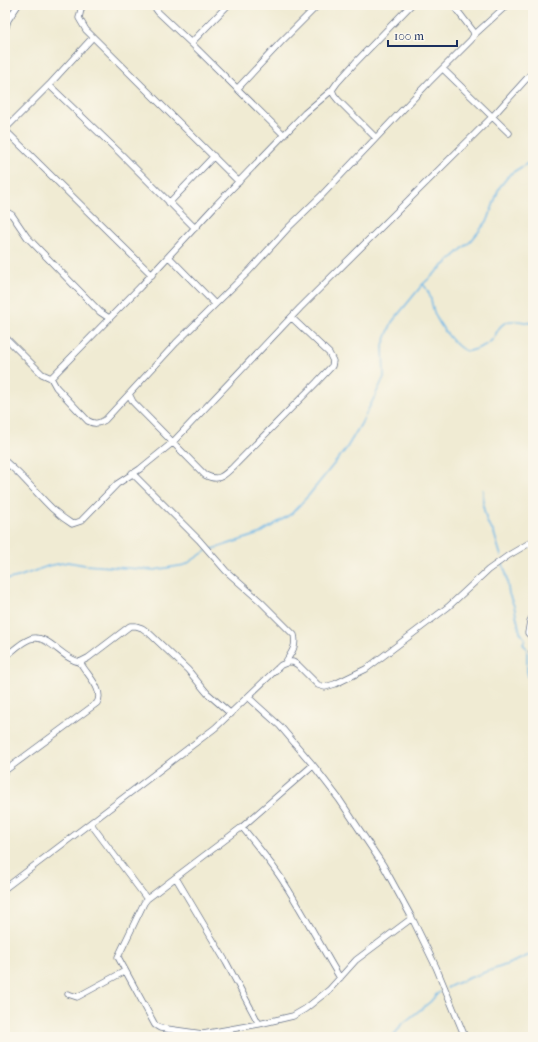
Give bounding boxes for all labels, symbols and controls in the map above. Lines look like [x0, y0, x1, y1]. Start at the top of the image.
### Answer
scale bar [388, 22, 457, 48]
text: 100 m [394, 29, 424, 43]

